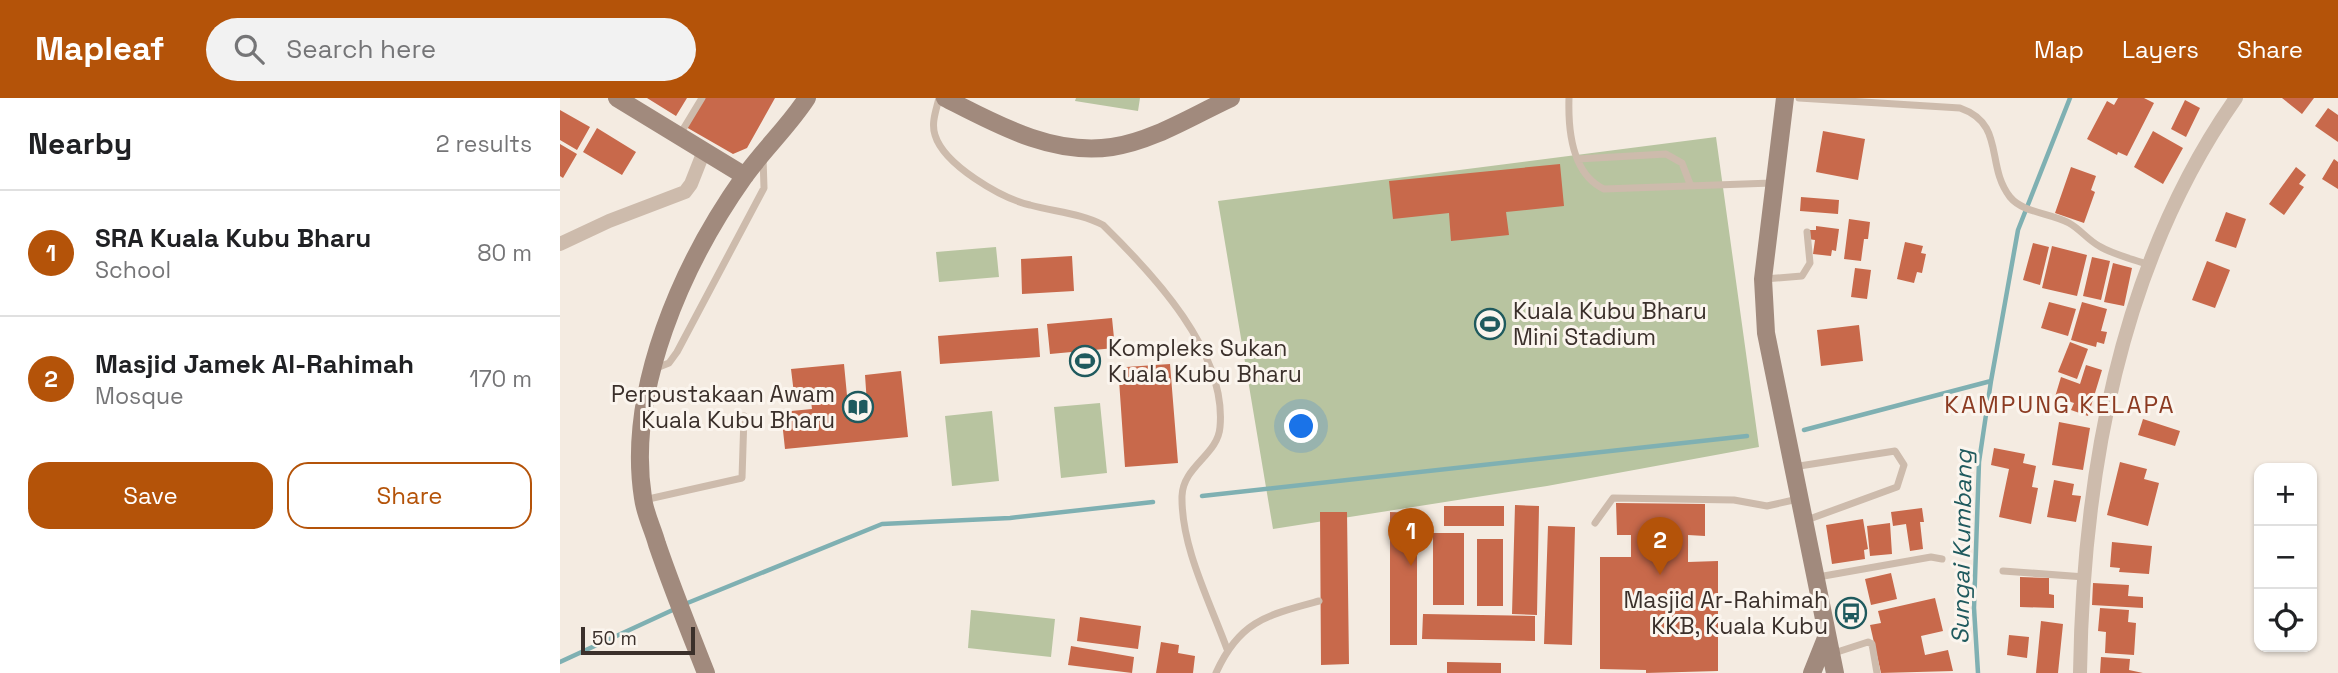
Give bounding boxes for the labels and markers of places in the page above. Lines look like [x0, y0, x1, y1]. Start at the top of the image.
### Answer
place label: Kuala Kubu Bharu Mini Stadium [1513, 296, 1707, 352]
sports icon: Kuala Kubu Bharu Mini Stadium [1473, 307, 1507, 341]
place label: Kompleks Sukan Kuala Kubu Bharu [1108, 333, 1302, 389]
sports icon: Kompleks Sukan Kuala Kubu Bharu [1068, 344, 1102, 378]
place label: Perpustakaan Awam Kuala Kubu Bharu [611, 379, 835, 435]
library icon: Perpustakaan Awam Kuala Kubu Bharu [841, 390, 875, 424]
pin: 1 [1388, 508, 1434, 566]
pin: 2 [1637, 517, 1683, 575]
place label: Masjid Ar-Rahimah KKB, Kuala Kubu [1623, 585, 1828, 641]
bus stop icon: Masjid Ar-Rahimah KKB, Kuala Kubu [1834, 596, 1868, 630]

